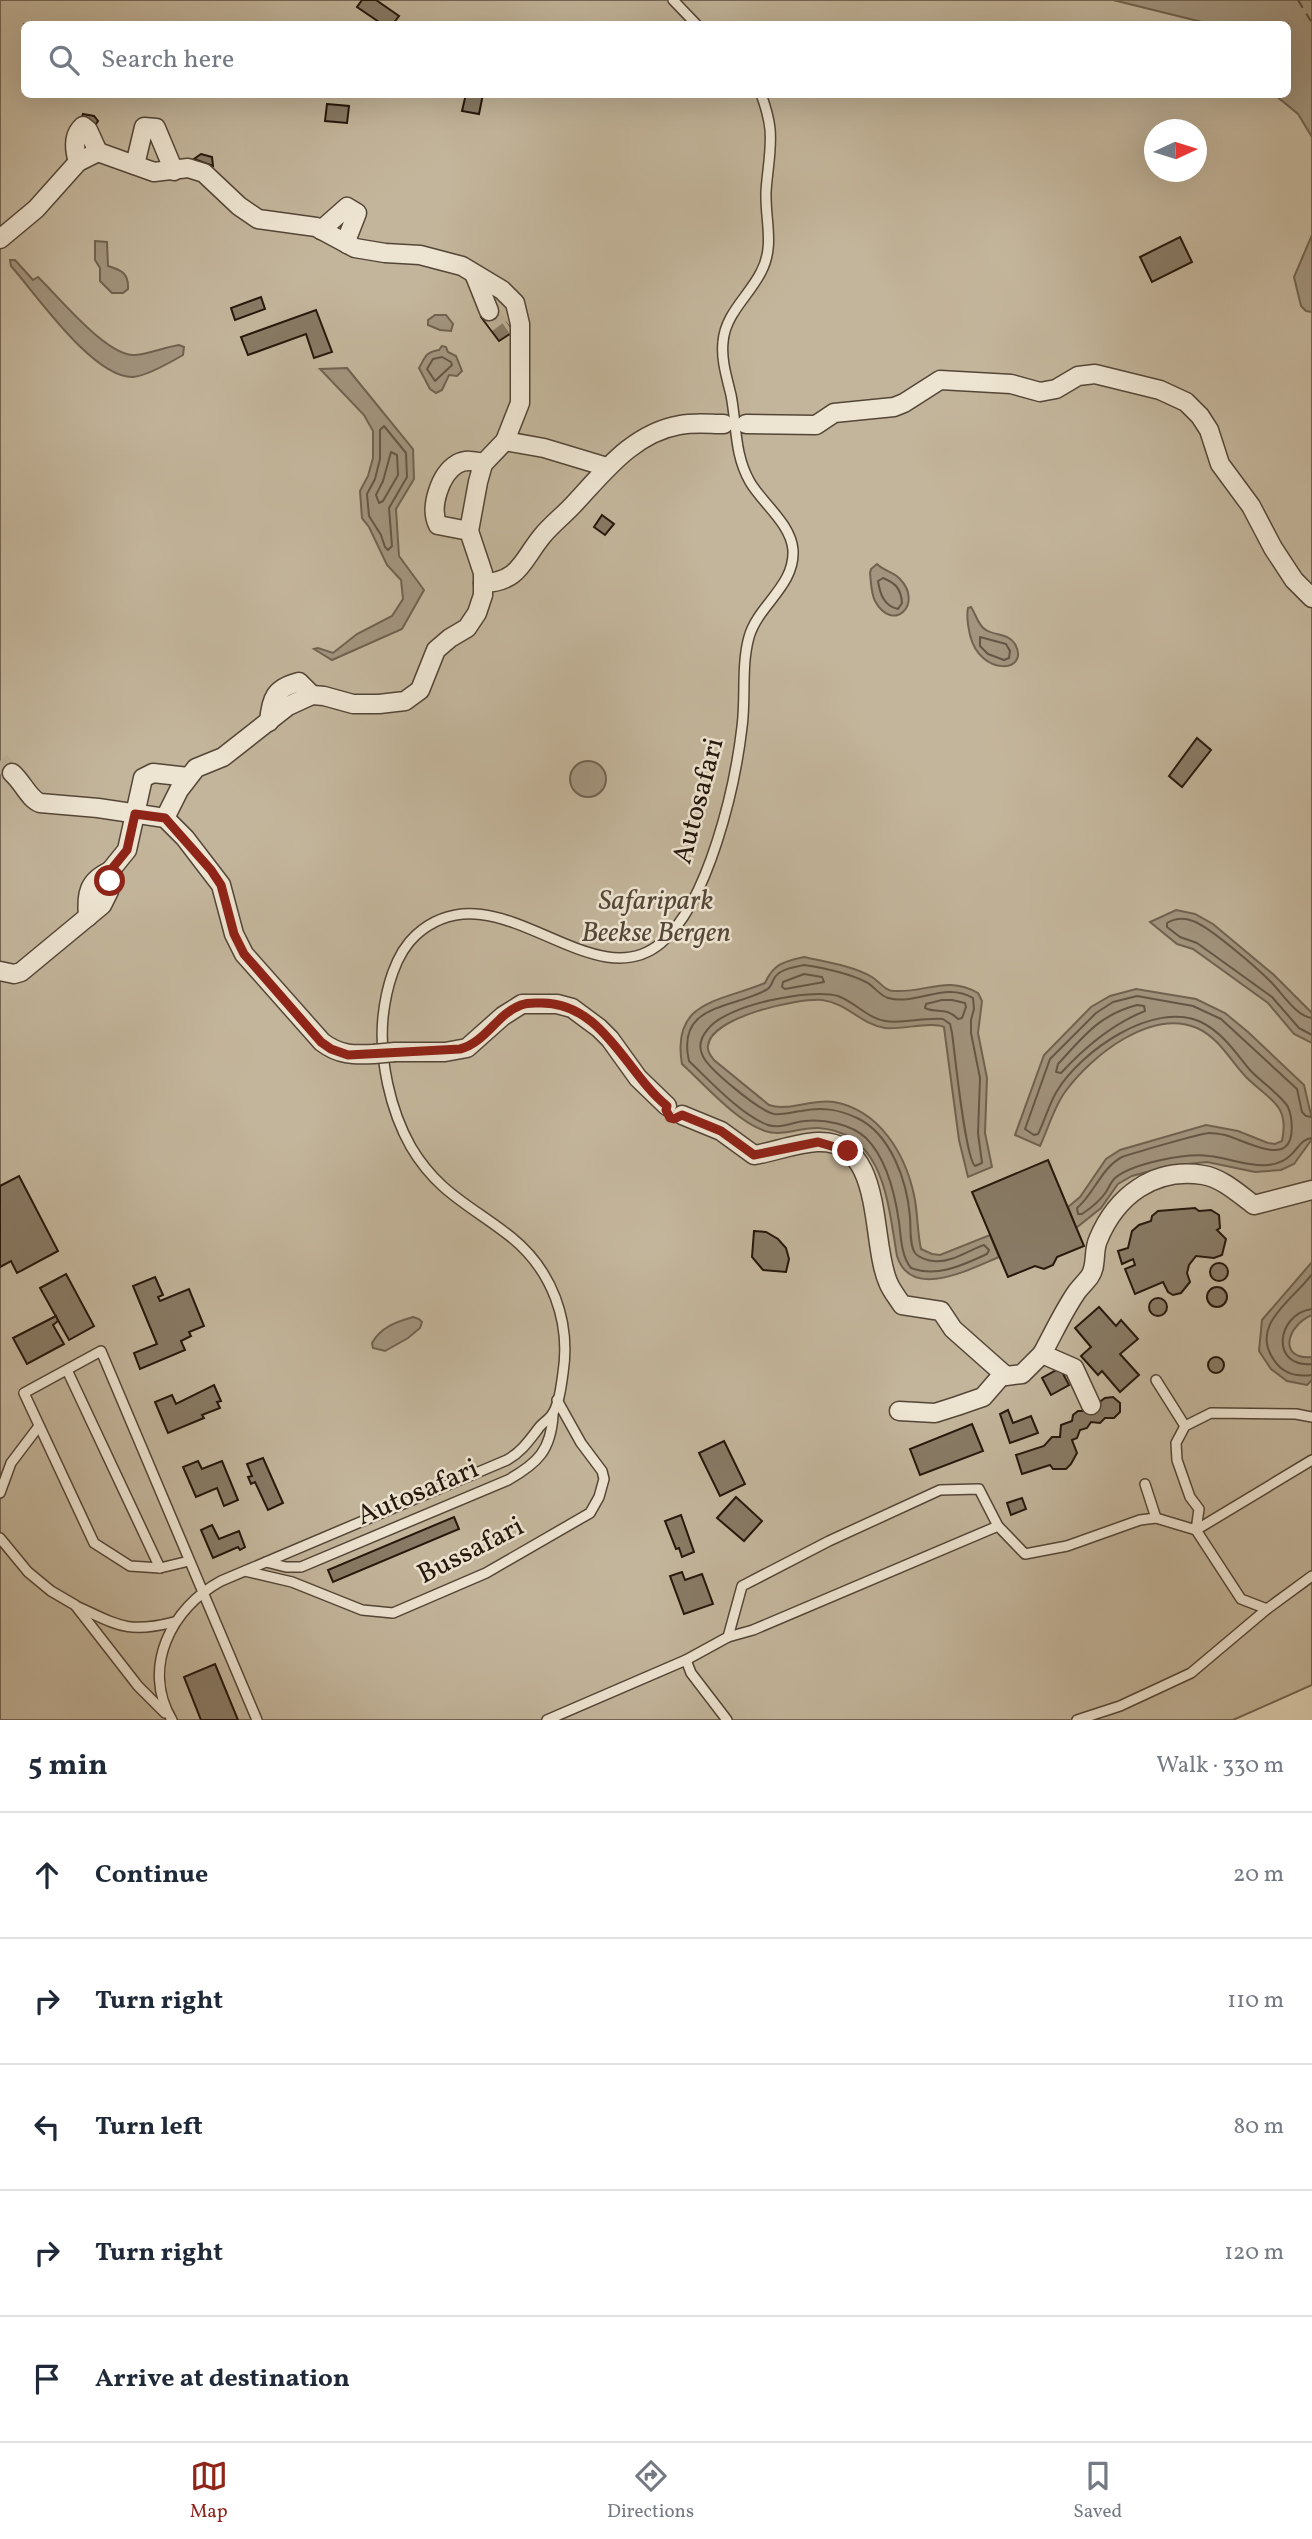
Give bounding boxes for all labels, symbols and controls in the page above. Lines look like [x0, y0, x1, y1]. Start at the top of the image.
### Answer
search box [21, 21, 1291, 98]
icon: search [45, 41, 83, 79]
text: Search here [101, 42, 234, 78]
north arrow [1144, 119, 1207, 182]
street label: Autosafari [663, 734, 735, 868]
route start [94, 865, 125, 896]
park label: Safaripark Beekse Bergen [581, 882, 731, 953]
route end [832, 1135, 863, 1166]
street label: Autosafari [351, 1450, 485, 1536]
street label: Bussafari [411, 1508, 531, 1594]
text: 5 min [28, 1745, 108, 1787]
text: Walk · 330 m [1156, 1750, 1284, 1782]
icon: ahead [28, 1856, 66, 1894]
text: Continue [95, 1857, 208, 1893]
text: 20 m [1233, 1859, 1284, 1891]
icon: right [28, 1982, 66, 2020]
text: Turn right [95, 1983, 223, 2019]
text: 110 m [1227, 1985, 1284, 2017]
icon: left [28, 2108, 66, 2146]
text: Turn left [95, 2109, 203, 2145]
text: 80 m [1234, 2111, 1284, 2143]
icon: right [28, 2234, 66, 2272]
text: Turn right [95, 2235, 223, 2271]
text: 120 m [1224, 2237, 1284, 2269]
icon: arrive [28, 2360, 66, 2398]
text: Arrive at destination [95, 2361, 350, 2397]
tab: Map [190, 2457, 228, 2525]
tab: Directions [607, 2457, 694, 2525]
tab: Saved [1073, 2457, 1122, 2525]

